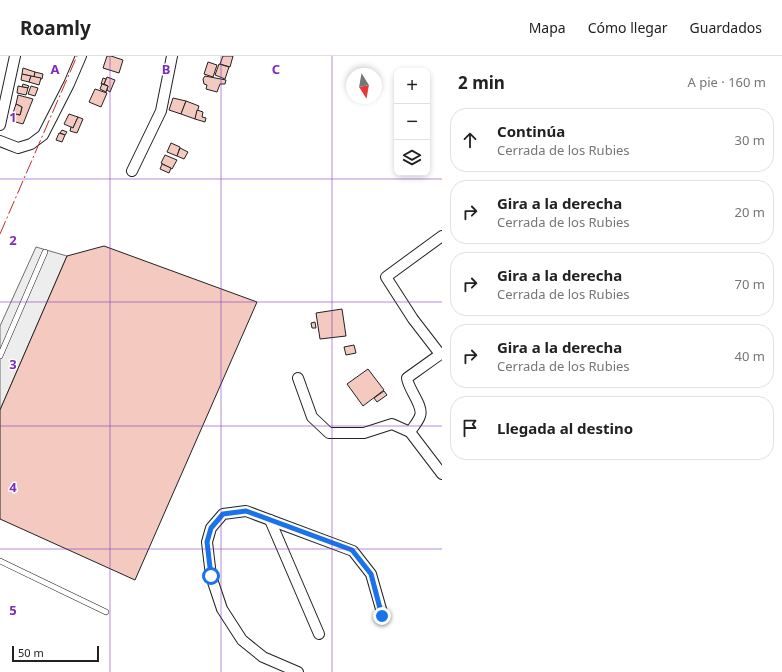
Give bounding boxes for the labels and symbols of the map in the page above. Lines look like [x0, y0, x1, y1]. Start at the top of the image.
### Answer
text: A [51, 60, 60, 78]
text: B [162, 60, 170, 78]
text: C [272, 60, 280, 78]
north arrow [346, 68, 382, 104]
text: 1 [9, 108, 17, 126]
text: 2 [9, 231, 17, 249]
text: 3 [9, 355, 17, 373]
text: 4 [9, 478, 17, 496]
route start [202, 567, 220, 585]
text: 5 [9, 601, 17, 619]
route end [373, 607, 391, 625]
scale bar [12, 644, 99, 663]

